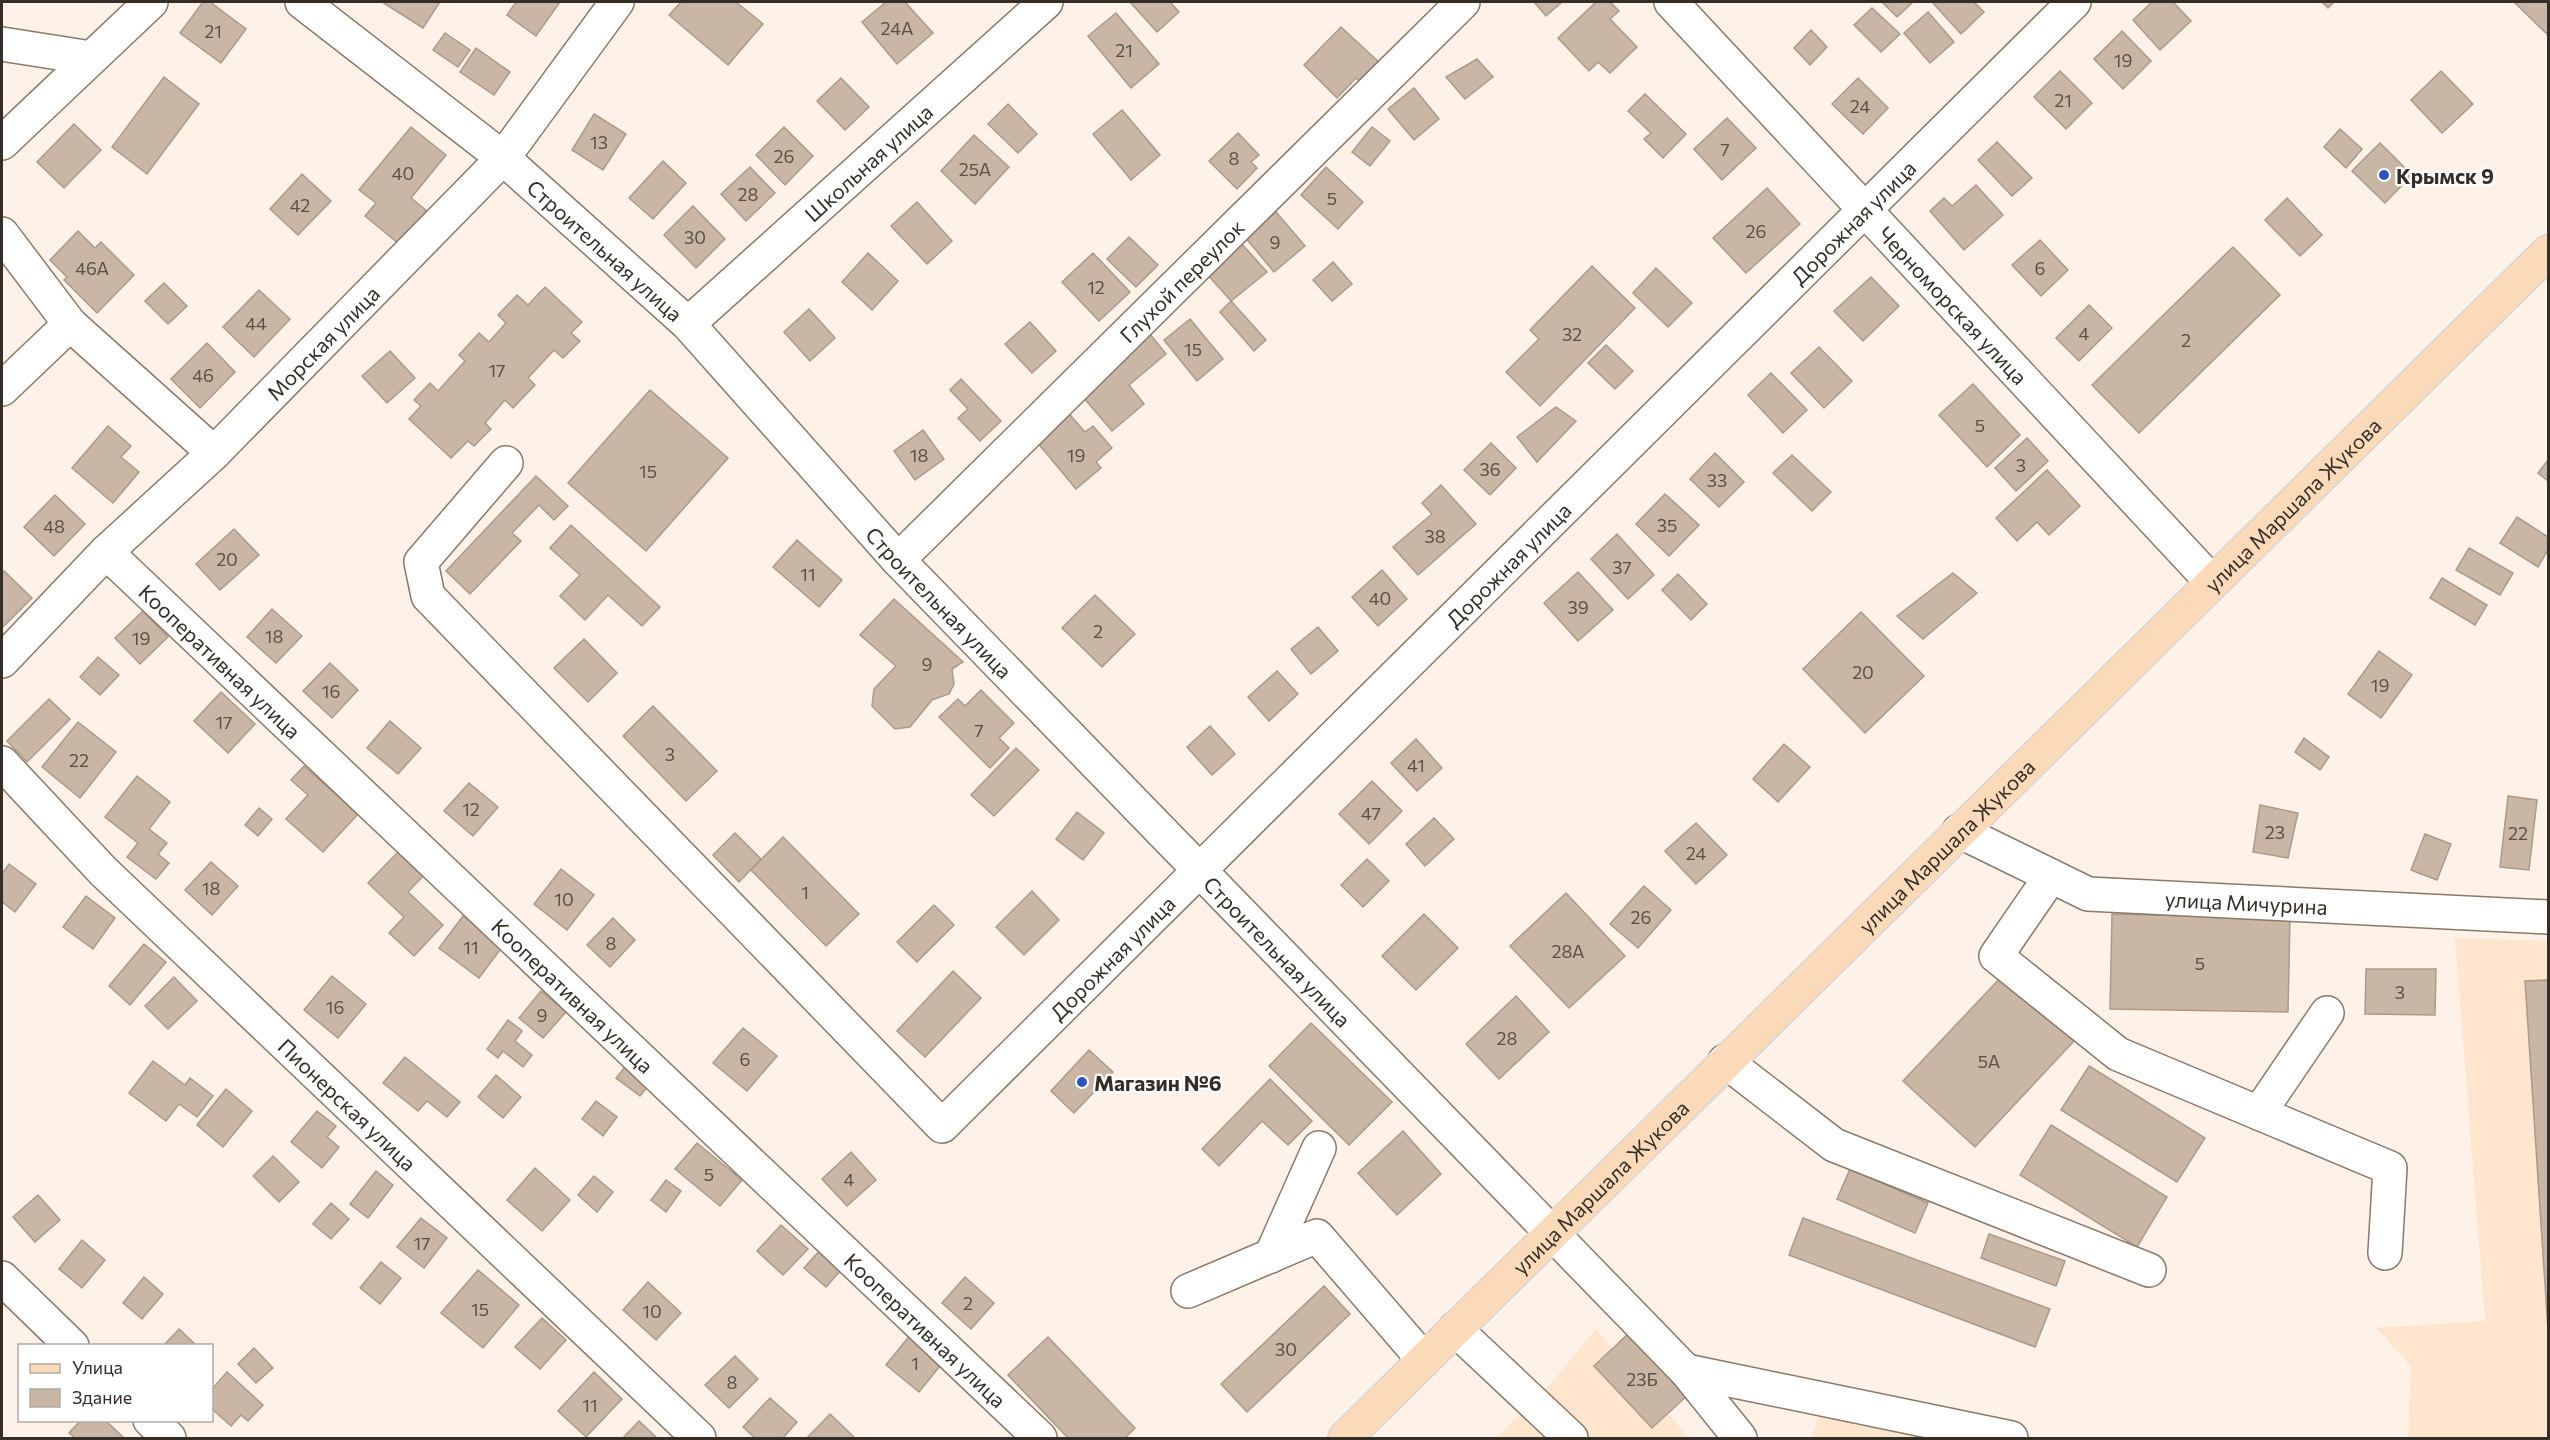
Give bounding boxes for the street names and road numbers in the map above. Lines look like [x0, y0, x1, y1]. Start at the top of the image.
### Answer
street label: Школьная улица [799, 98, 937, 226]
street label: Дорожная улица [1785, 154, 1920, 289]
street label: Строительная улица [523, 174, 688, 326]
street label: Глухой переулок [1114, 214, 1248, 347]
street label: Черноморская улица [1874, 221, 2033, 389]
street label: Морская улица [261, 280, 384, 405]
street label: улица Маршала Жукова [2199, 412, 2385, 596]
street label: Дорожная улица [1440, 497, 1575, 631]
street label: Строительная улица [861, 521, 1018, 683]
street label: Кооперативная улица [135, 578, 307, 743]
street label: улица Маршала Жукова [1853, 753, 2039, 938]
street label: Строительная улица [1199, 871, 1357, 1031]
street label: улица Мичурина [2164, 885, 2328, 918]
street label: Дорожная улица [1044, 890, 1179, 1024]
street label: Кооперативная улица [487, 913, 659, 1078]
street label: Пионерская улица [274, 1033, 422, 1175]
street label: улица Маршала Жукова [1507, 1094, 1693, 1279]
street label: Кооперативная улица [840, 1247, 1012, 1412]

